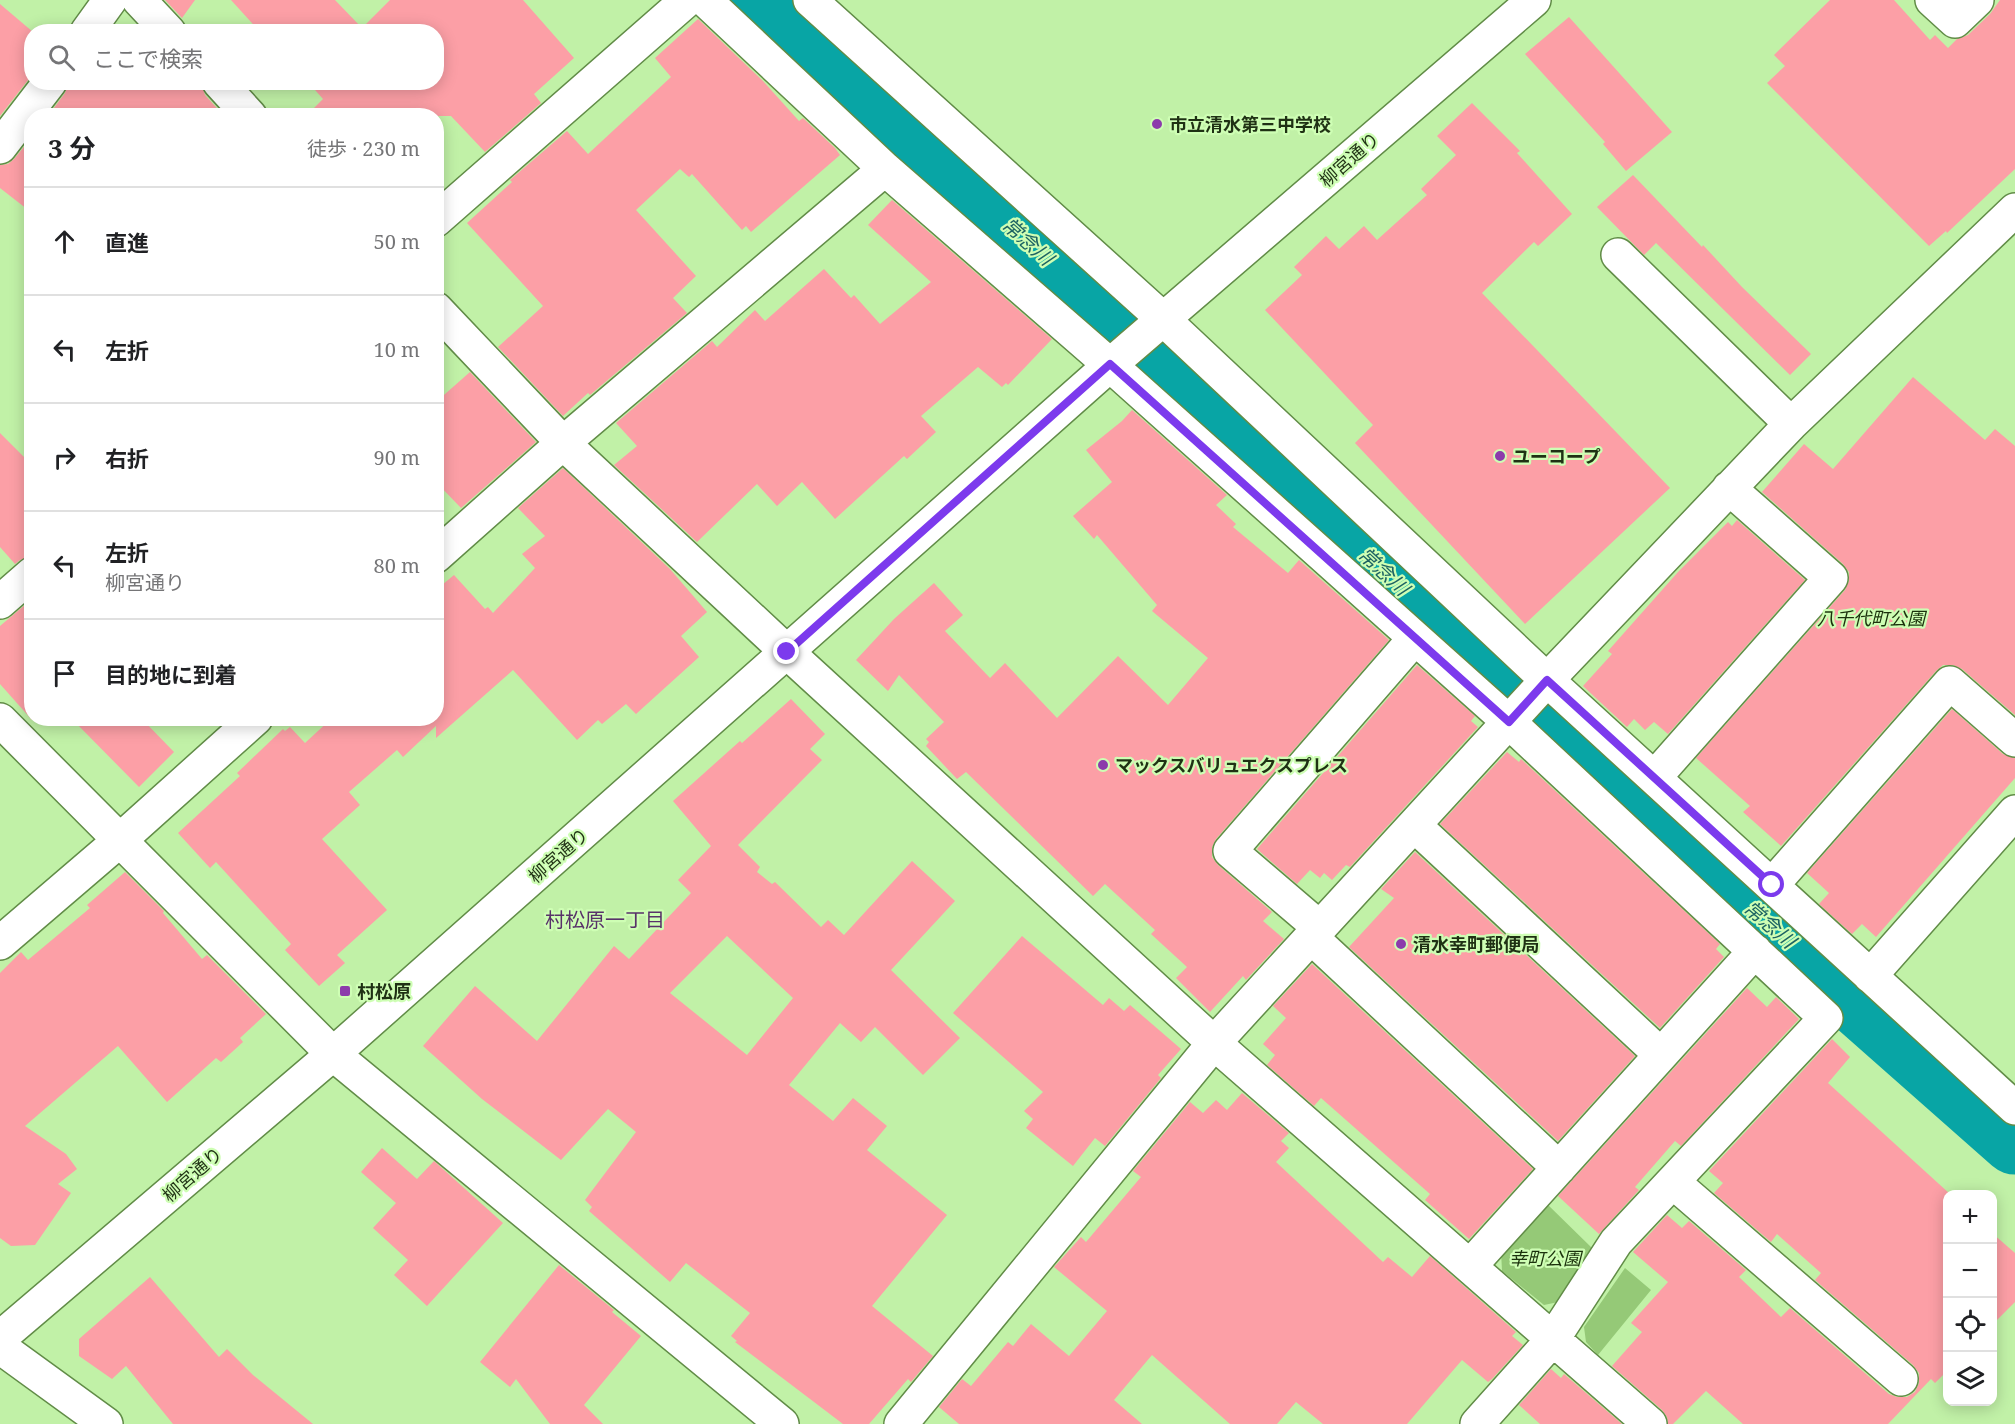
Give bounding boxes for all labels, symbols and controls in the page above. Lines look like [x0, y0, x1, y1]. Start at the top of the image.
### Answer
search box [24, 24, 444, 90]
icon: search [45, 41, 78, 74]
text: ここで検索 [93, 43, 203, 73]
place label: 市立清水第三中学校 [1169, 112, 1331, 136]
marker: 市立清水第三中学校 [1150, 117, 1164, 131]
street label: 柳宮通り [1314, 126, 1384, 192]
text: 3 分 [48, 130, 95, 166]
text: 徒歩 · 230 m [307, 135, 420, 162]
water label: 常念川 [997, 211, 1061, 272]
icon: ahead [48, 225, 81, 258]
text: 直進 [105, 227, 149, 257]
text: 50 m [374, 228, 420, 255]
icon: left [48, 333, 81, 366]
text: 左折 [105, 335, 149, 365]
text: 10 m [374, 336, 420, 363]
icon: right [48, 441, 81, 474]
text: 右折 [105, 443, 149, 473]
text: 90 m [374, 444, 420, 471]
place label: ユーコープ [1512, 444, 1601, 468]
marker: ユーコープ [1493, 449, 1507, 463]
text: 左折 [105, 537, 149, 567]
water label: 常念川 [1353, 541, 1417, 603]
icon: left [48, 549, 81, 582]
text: 80 m [374, 552, 420, 579]
text: 柳宮通り [105, 569, 185, 596]
park label: 八千代町公園 [1817, 606, 1928, 630]
route end [773, 638, 799, 664]
icon: arrive [48, 657, 81, 690]
text: 目的地に到着 [105, 659, 237, 689]
place label: マックスバリュエクスプレス [1115, 753, 1348, 777]
marker: マックスバリュエクスプレス [1096, 758, 1110, 772]
street label: 柳宮通り [523, 822, 593, 888]
route start [1758, 871, 1784, 897]
water label: 常念川 [1739, 894, 1803, 955]
district label: 村松原一丁目 [545, 906, 665, 933]
place label: 清水幸町郵便局 [1413, 932, 1539, 956]
marker: 清水幸町郵便局 [1394, 937, 1408, 951]
place label: 村松原 [357, 979, 411, 1003]
marker: 村松原 [338, 984, 352, 998]
street label: 柳宮通り [157, 1141, 227, 1207]
map controls [1943, 1190, 1997, 1406]
button: + [1943, 1190, 1997, 1244]
button: − [1943, 1244, 1997, 1298]
park label: 幸町公園 [1509, 1246, 1584, 1270]
button: locate [1943, 1298, 1997, 1352]
button: layers [1943, 1352, 1997, 1406]

